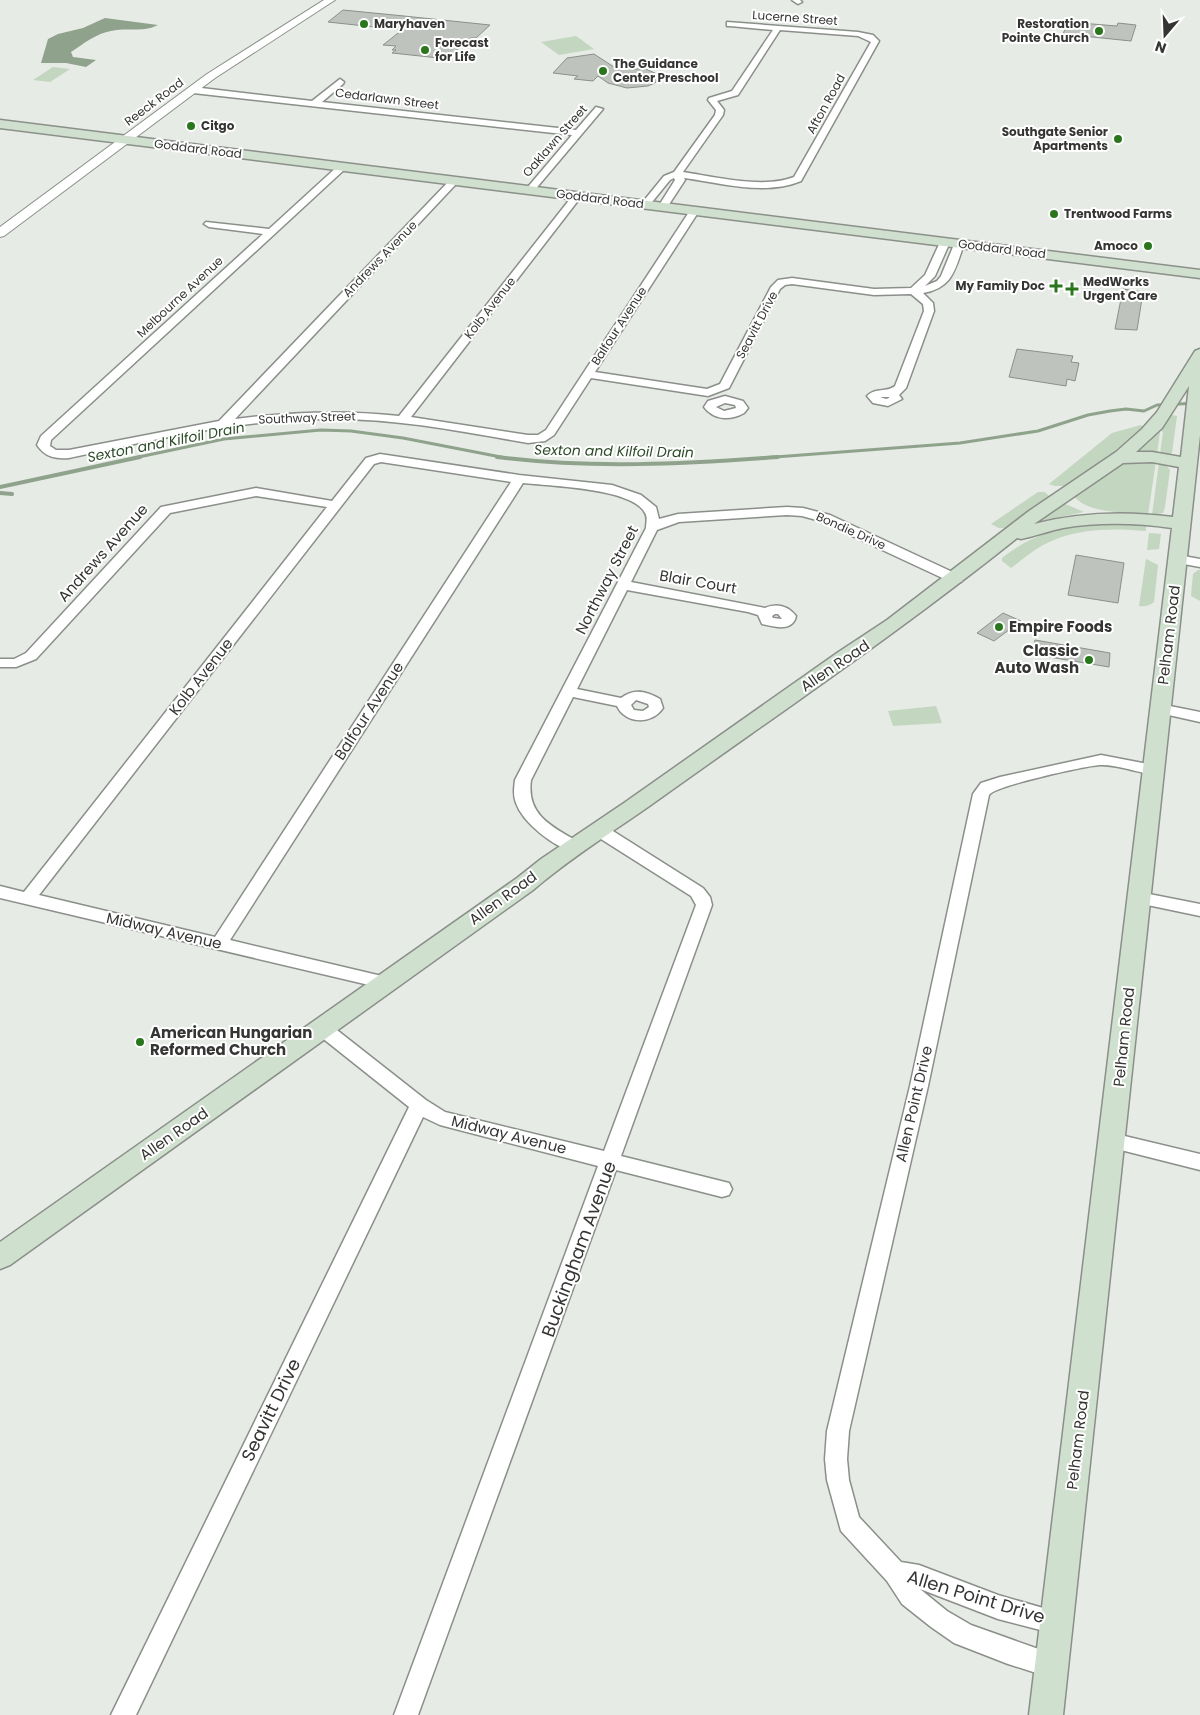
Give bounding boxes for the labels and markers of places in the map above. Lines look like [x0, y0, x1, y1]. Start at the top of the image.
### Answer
place label: Maryhaven [374, 15, 445, 32]
place label: Restoration Pointe Church [1002, 15, 1089, 46]
marker: Maryhaven [358, 18, 370, 30]
marker: Restoration Pointe Church [1093, 25, 1105, 37]
place label: Forecast for Life [435, 34, 489, 65]
marker: Forecast for Life [419, 44, 431, 56]
place label: The Guidance Center Preschool [613, 55, 718, 86]
marker: The Guidance Center Preschool [597, 65, 609, 77]
place label: Citgo [201, 117, 235, 134]
marker: Citgo [185, 120, 197, 132]
place label: Southgate Senior Apartments [1002, 123, 1108, 154]
marker: Southgate Senior Apartments [1112, 133, 1124, 145]
place label: Trentwood Farms [1064, 205, 1173, 222]
marker: Trentwood Farms [1048, 208, 1060, 220]
place label: Amoco [1094, 237, 1138, 254]
marker: Amoco [1142, 240, 1154, 252]
place label: MedWorks Urgent Care [1083, 273, 1158, 304]
place label: My Family Doc [956, 277, 1045, 294]
marker: My Family Doc [1049, 279, 1063, 293]
marker: MedWorks Urgent Care [1065, 282, 1079, 296]
place label: Empire Foods [1009, 616, 1112, 637]
marker: Empire Foods [993, 621, 1005, 633]
place label: Classic Auto Wash [995, 640, 1079, 678]
marker: Classic Auto Wash [1083, 654, 1095, 666]
place label: American Hungarian Reformed Church [150, 1022, 312, 1060]
marker: American Hungarian Reformed Church [134, 1036, 146, 1048]

